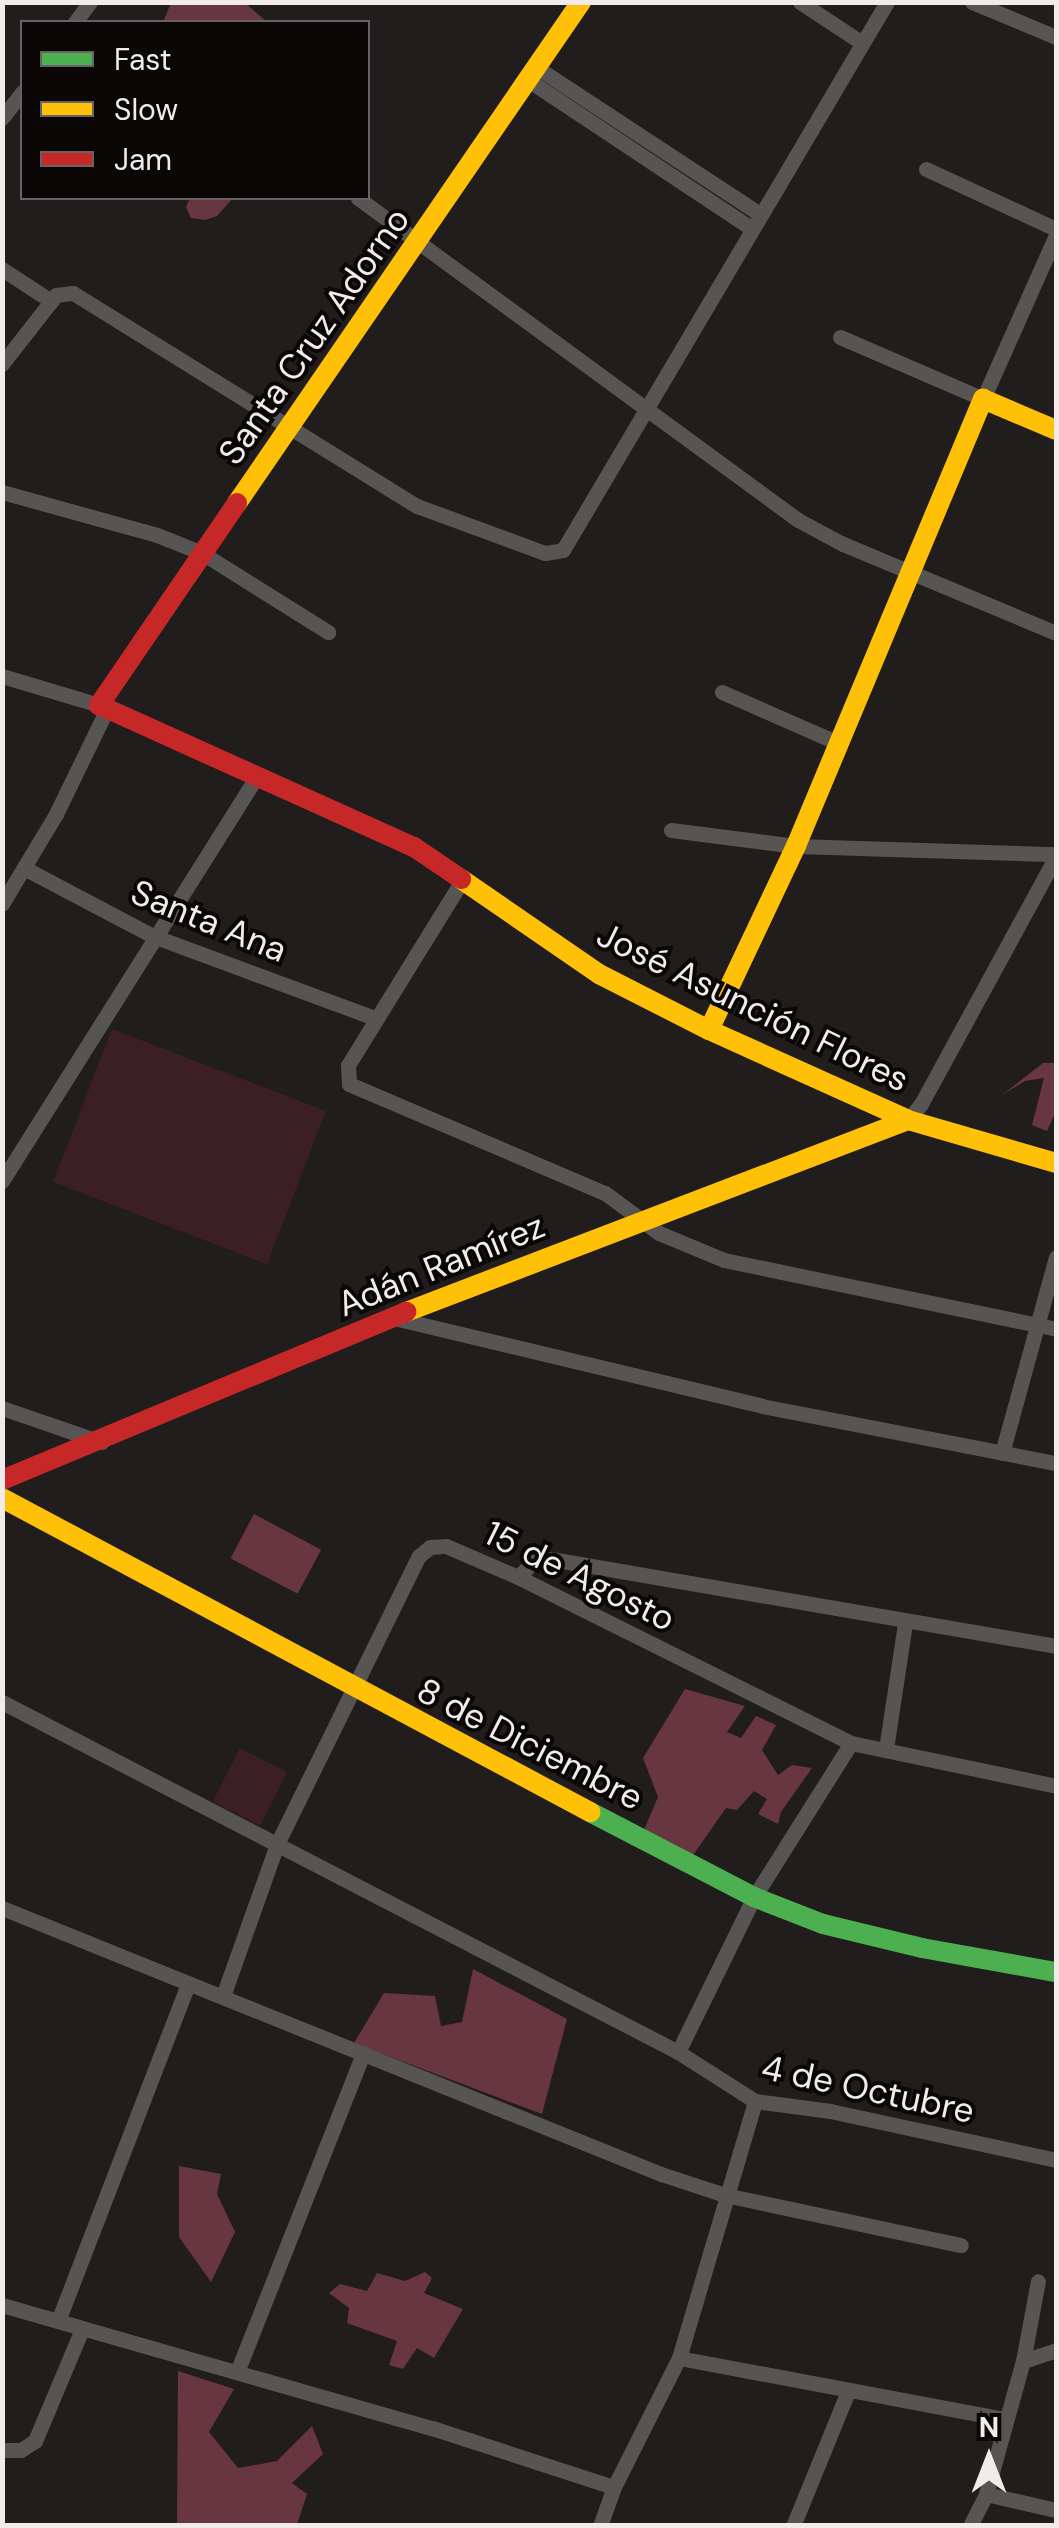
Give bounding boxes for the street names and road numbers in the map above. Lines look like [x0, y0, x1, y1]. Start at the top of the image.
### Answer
street label: Santa Cruz Adorno [210, 200, 418, 472]
street label: Santa Ana [125, 871, 293, 971]
street label: José Asunción Flores [590, 913, 916, 1101]
street label: Adán Ramírez [332, 1204, 550, 1326]
street label: 15 de Agosto [478, 1512, 682, 1640]
street label: 8 de Diciembre [410, 1669, 650, 1819]
street label: 4 de Octubre [758, 2046, 978, 2132]

